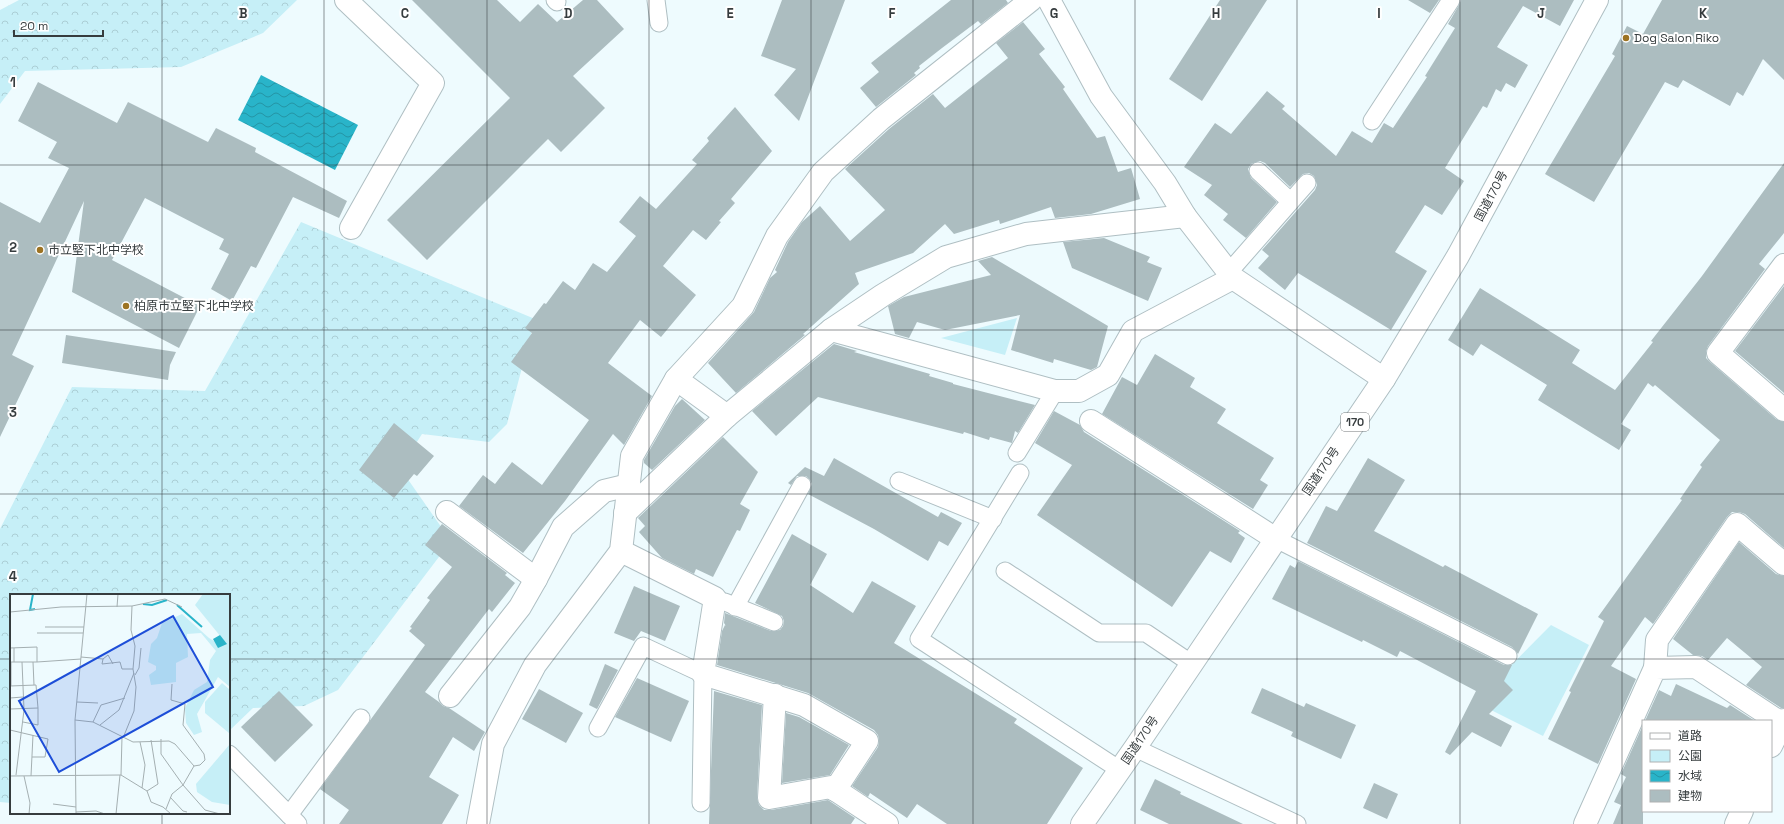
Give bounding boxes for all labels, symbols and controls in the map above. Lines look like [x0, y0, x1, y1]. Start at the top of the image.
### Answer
text: B [239, 5, 248, 22]
text: C [401, 5, 409, 22]
text: D [564, 5, 573, 22]
text: E [726, 5, 734, 22]
text: F [889, 5, 896, 22]
text: G [1050, 5, 1058, 22]
text: H [1212, 5, 1220, 22]
text: I [1377, 5, 1381, 22]
text: J [1537, 5, 1545, 22]
text: K [1699, 5, 1708, 22]
scale bar [14, 12, 103, 38]
text: 20 m [20, 18, 48, 34]
place label: Dog Salon Riko [1634, 30, 1719, 46]
marker: Dog Salon Riko [1621, 33, 1631, 43]
text: 1 [10, 74, 16, 91]
street label: 国道170号 [1471, 168, 1511, 224]
text: 2 [9, 239, 17, 256]
place label: 市立堅下北中学校 [48, 242, 144, 258]
marker: 市立堅下北中学校 [35, 245, 45, 255]
place label: 柏原市立堅下北中学校 [134, 298, 254, 314]
marker: 柏原市立堅下北中学校 [121, 301, 131, 311]
text: 3 [9, 404, 17, 421]
road number: 170 [1341, 413, 1369, 431]
street label: 国道170号 [1299, 444, 1343, 498]
text: 4 [9, 568, 17, 585]
inset map [10, 594, 230, 814]
street label: 国道170号 [1118, 713, 1162, 767]
legend [1642, 720, 1772, 812]
text: 道路 [1678, 728, 1702, 744]
text: 公園 [1678, 748, 1702, 764]
text: 水域 [1678, 768, 1702, 784]
text: 建物 [1678, 788, 1702, 804]

